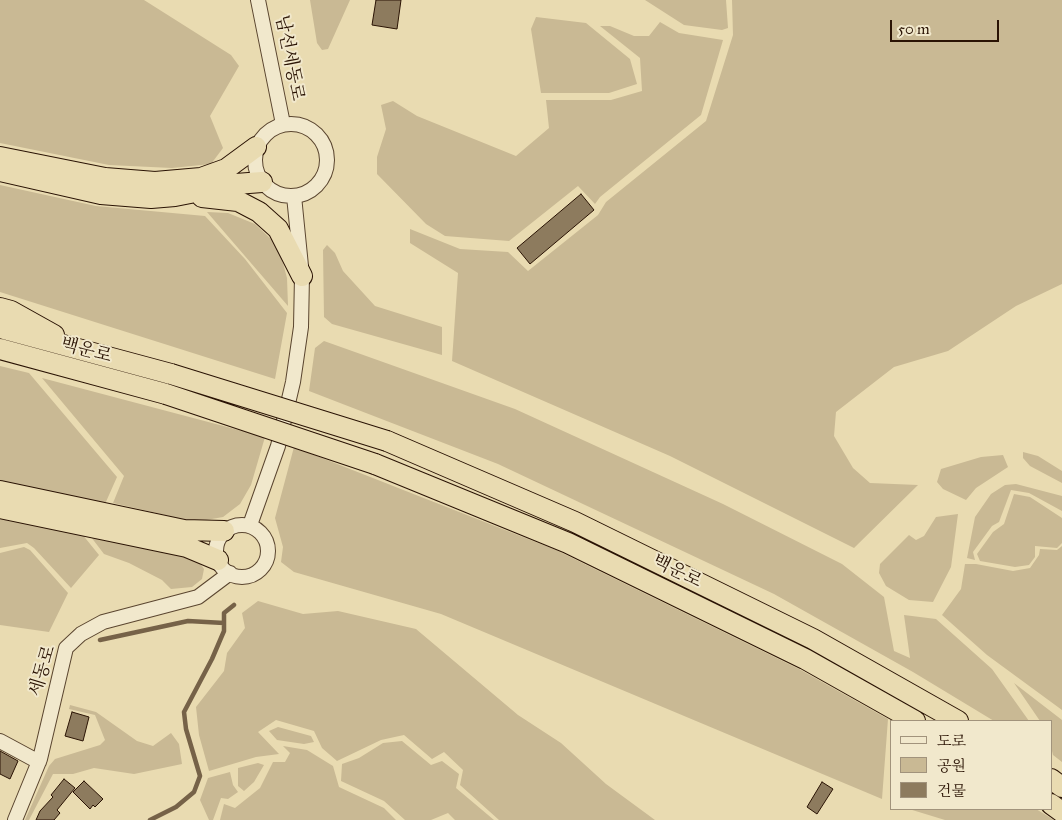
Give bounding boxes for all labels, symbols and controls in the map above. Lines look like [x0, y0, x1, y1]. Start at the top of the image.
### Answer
scale bar [892, 10, 1001, 42]
street label: 남선세동로 [270, 13, 308, 103]
text: 50 m [898, 20, 930, 38]
street label: 백운로 [58, 334, 114, 368]
street label: 백운로 [649, 551, 705, 593]
street label: 세동로 [25, 643, 61, 699]
legend [890, 720, 1052, 810]
text: 도로 [937, 732, 966, 750]
text: 공원 [937, 757, 966, 775]
text: 건물 [937, 782, 966, 800]

